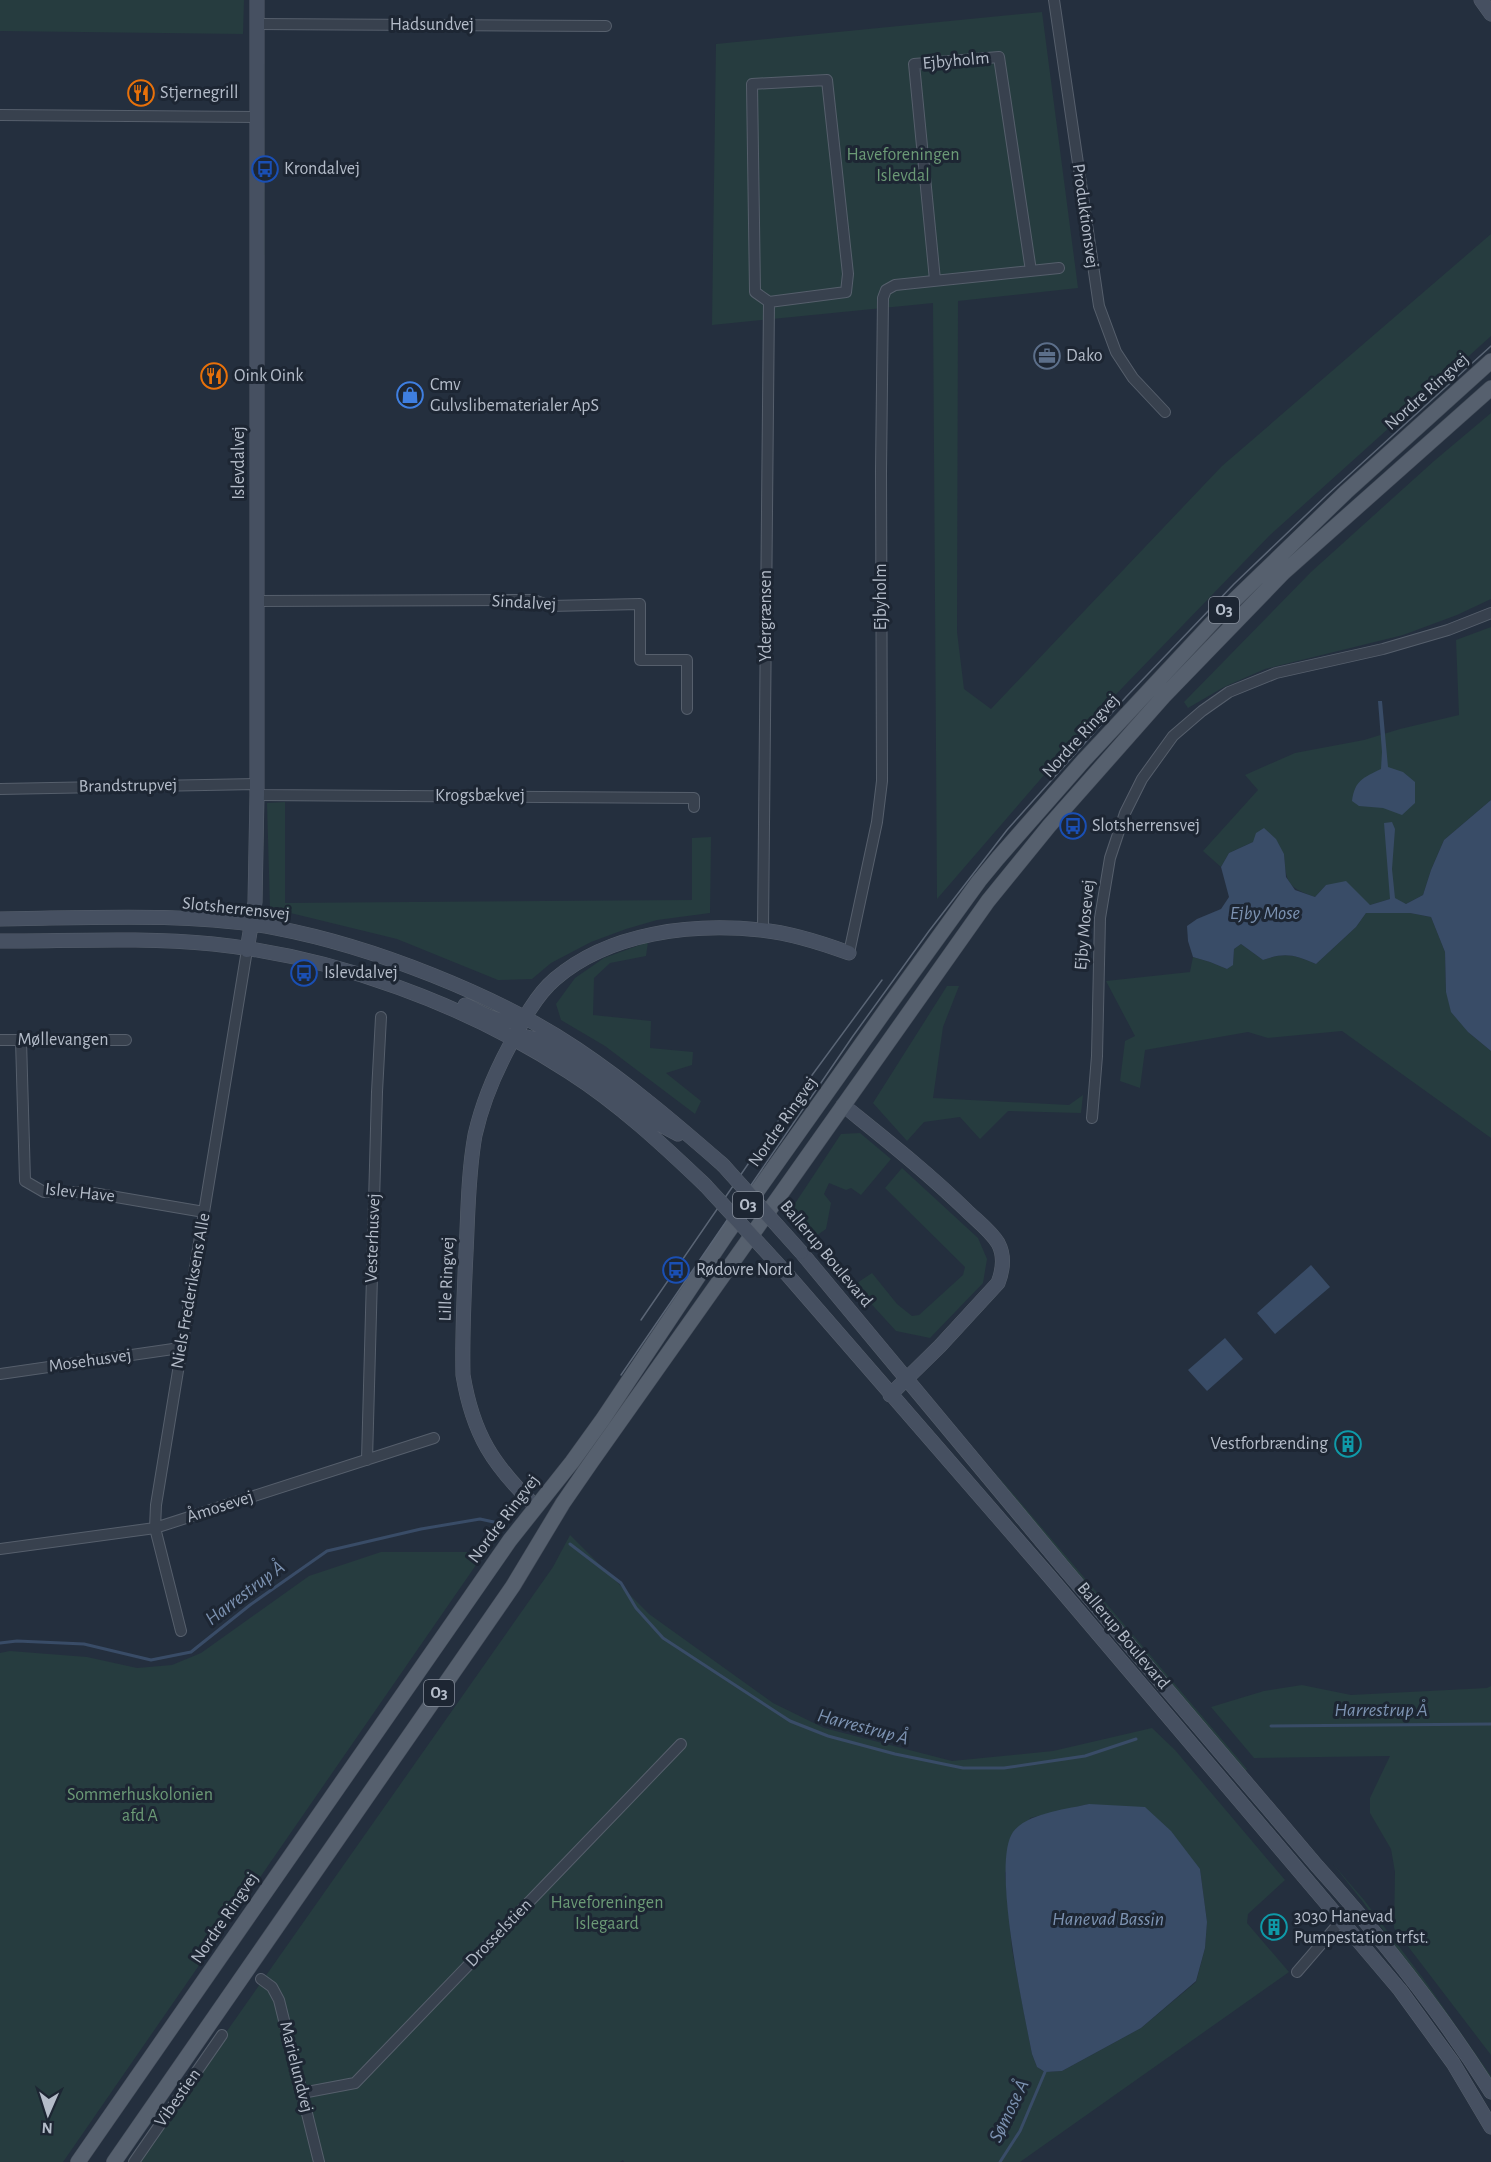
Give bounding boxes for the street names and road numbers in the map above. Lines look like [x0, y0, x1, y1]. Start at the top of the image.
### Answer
street label: Hadsundvej [390, 16, 474, 34]
street label: Ejbyholm [922, 49, 990, 73]
street label: Produktionsvej [1069, 162, 1101, 270]
street label: Nordre Ringvej [1382, 350, 1472, 434]
street label: Islevdalvej [230, 426, 248, 500]
street label: Ejbyholm [872, 563, 890, 631]
street label: Ydergrænsen [757, 570, 775, 662]
street label: Sindalvej [491, 592, 557, 614]
road number: O3 [1209, 597, 1239, 623]
street label: Nordre Ringvej [1039, 691, 1123, 781]
street label: Brandstrupvej [79, 776, 177, 796]
street label: Krogsbækvej [435, 787, 525, 805]
street label: Ejby Mosevej [1072, 879, 1098, 971]
street label: Slotsherrensvej [181, 894, 291, 924]
street label: Møllevangen [18, 1031, 108, 1049]
street label: Nordre Ringvej [745, 1074, 821, 1170]
street label: Islev Have [44, 1180, 116, 1206]
road number: O3 [733, 1192, 763, 1218]
street label: Vesterhusvej [362, 1193, 384, 1283]
street label: Ballerup Boulevard [776, 1197, 876, 1311]
street label: Niels Frederiksens Alle [168, 1212, 214, 1370]
street label: Lille Ringvej [437, 1236, 457, 1322]
street label: Mosehusvej [48, 1346, 132, 1376]
street label: Nordre Ringvej [465, 1471, 543, 1567]
street label: Åmosevej [184, 1485, 256, 1526]
street label: Ballerup Boulevard [1073, 1579, 1173, 1693]
road number: O3 [424, 1680, 454, 1706]
street label: Nordre Ringvej [188, 1869, 262, 1967]
street label: Drosselstien [462, 1896, 536, 1970]
street label: Marielundvej [276, 2020, 316, 2114]
street label: Vibestien [152, 2066, 204, 2130]

